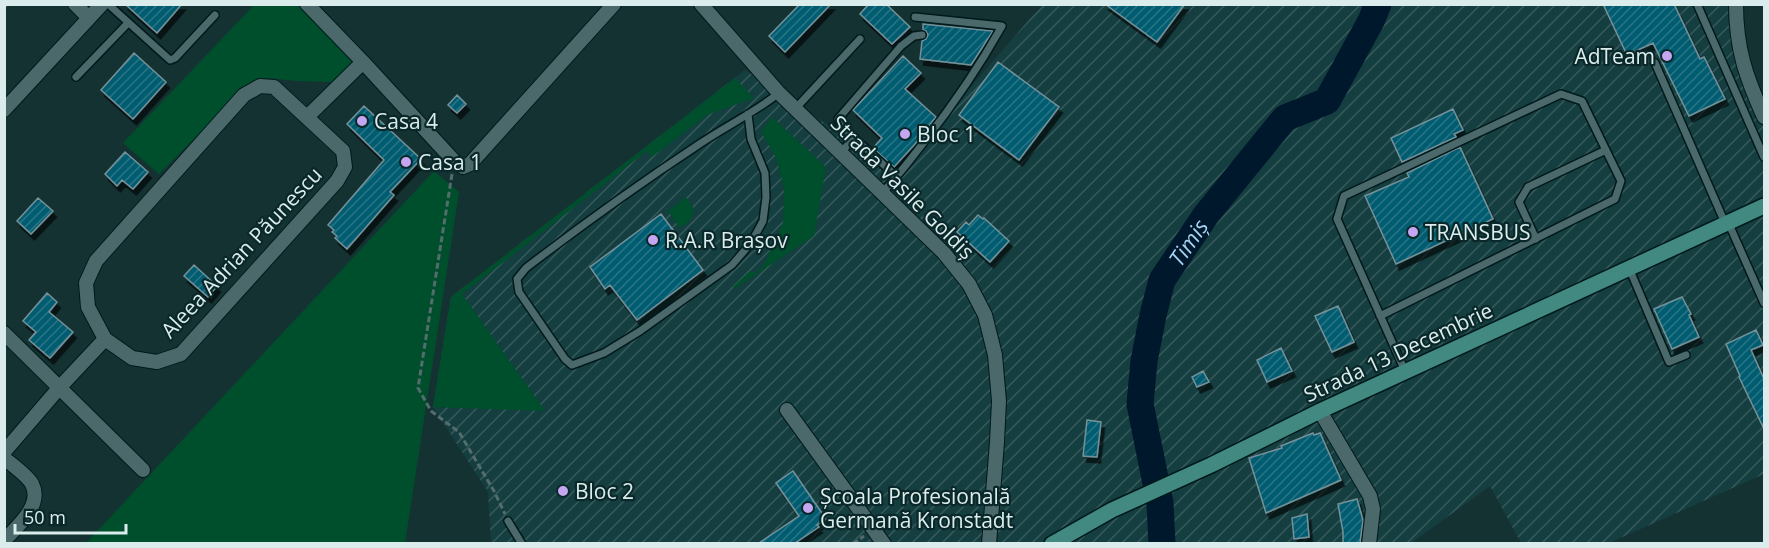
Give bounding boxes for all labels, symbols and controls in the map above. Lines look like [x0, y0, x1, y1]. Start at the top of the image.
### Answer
place label: AdTeam [1574, 42, 1655, 70]
marker: AdTeam [1660, 49, 1674, 63]
place label: Casa 4 [374, 107, 438, 135]
street label: Strada Vasile Goldiș [825, 109, 981, 265]
marker: Casa 4 [355, 114, 369, 128]
place label: Bloc 1 [917, 120, 976, 148]
marker: Bloc 1 [898, 127, 912, 141]
place label: Casa 1 [418, 148, 482, 176]
marker: Casa 1 [399, 155, 413, 169]
street label: Aleea Adrian Păunescu [154, 161, 328, 343]
water label: Timiș [1161, 212, 1215, 272]
place label: TRANSBUS [1425, 218, 1531, 246]
marker: TRANSBUS [1406, 225, 1420, 239]
place label: R.A.R Brașov [665, 226, 788, 254]
marker: R.A.R Brașov [646, 233, 660, 247]
street label: Strada 13 Decembrie [1299, 296, 1497, 408]
place label: Bloc 2 [575, 477, 634, 505]
place label: Școala Profesională Germană Kronstadt [820, 482, 1013, 534]
marker: Bloc 2 [556, 484, 570, 498]
scale bar [15, 497, 126, 535]
marker: Școala Profesională Germană Kronstadt [801, 501, 815, 515]
text: 50 m [24, 505, 66, 529]

